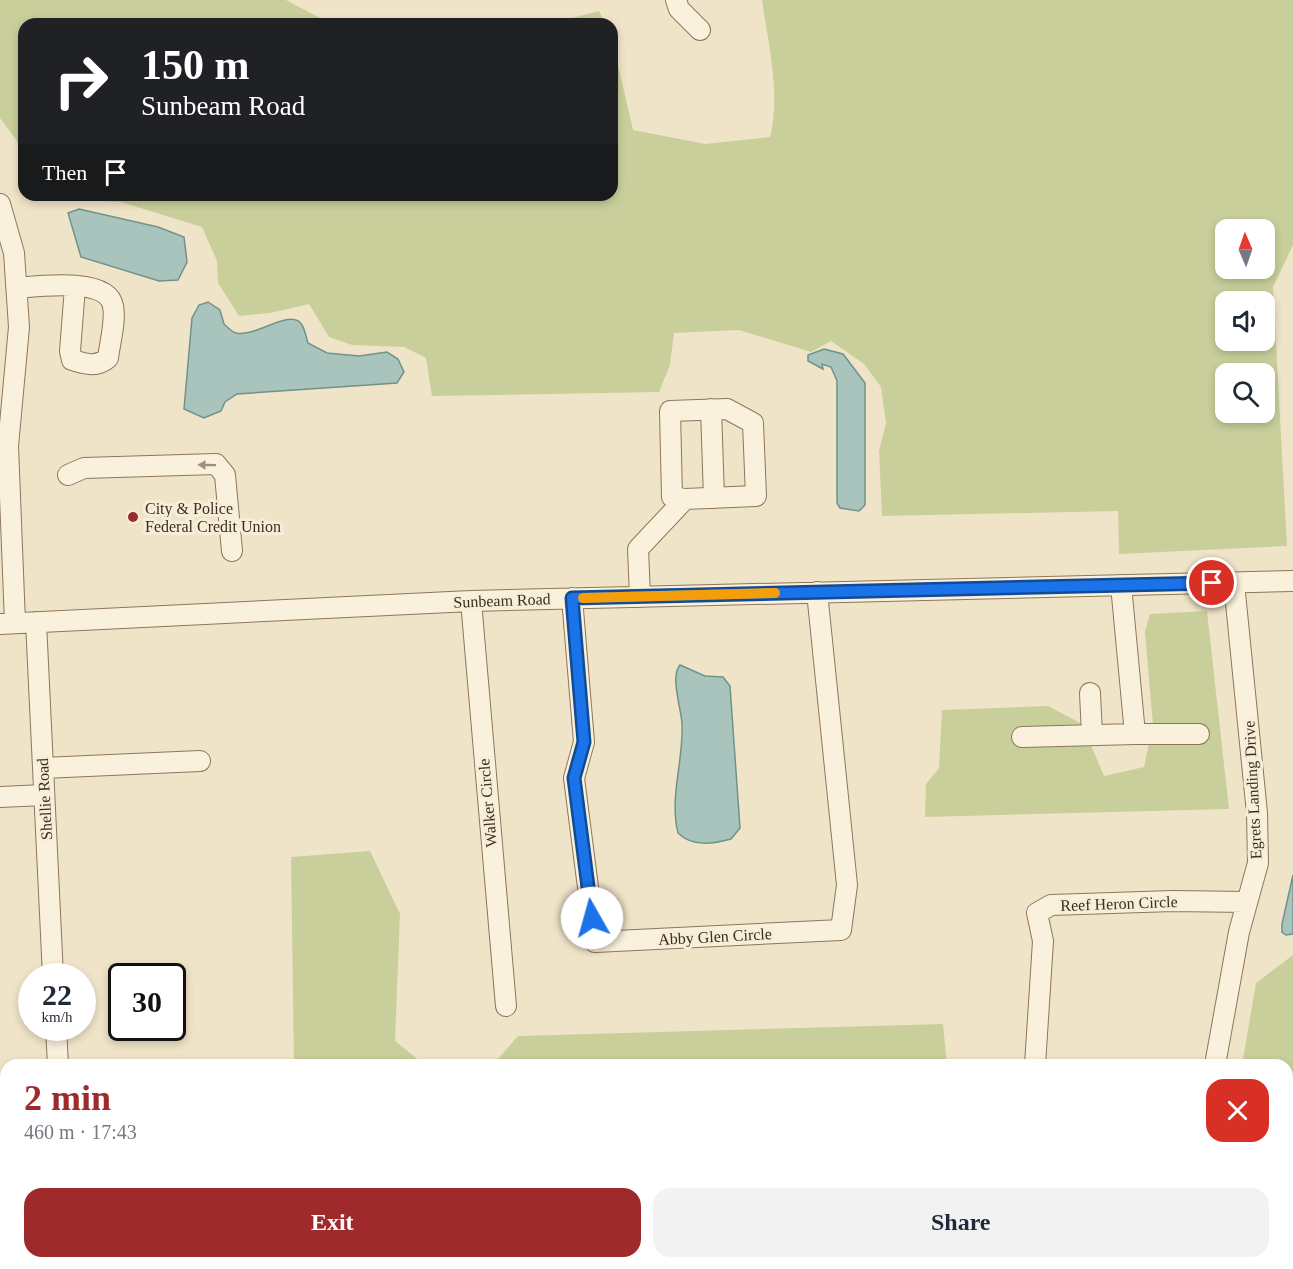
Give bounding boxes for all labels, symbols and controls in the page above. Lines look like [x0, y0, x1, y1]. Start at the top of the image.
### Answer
icon: right [42, 42, 120, 120]
text: 150 m [141, 42, 250, 88]
text: Sunbeam Road [141, 91, 305, 121]
icon: arrive [99, 156, 132, 189]
text: Then [42, 160, 87, 185]
north arrow [1215, 219, 1275, 279]
map controls [1215, 219, 1275, 423]
button: sound [1215, 291, 1275, 351]
button: search [1215, 363, 1275, 423]
one-way arrow [197, 460, 216, 469]
place label: City & Police Federal Credit Union [145, 500, 281, 535]
marker: City & Police Federal Credit Union [126, 510, 140, 524]
pin [1186, 557, 1237, 608]
icon: arrive [1195, 566, 1228, 599]
street label: Sunbeam Road [453, 590, 551, 611]
street label: Egrets Landing Drive [1240, 720, 1266, 860]
street label: Shellie Road [34, 757, 55, 840]
street label: Walker Circle [475, 758, 500, 848]
position arrow [560, 886, 624, 950]
street label: Reef Heron Circle [1060, 893, 1178, 914]
street label: Abby Glen Circle [658, 925, 772, 949]
speed limit sign: 30 [108, 963, 186, 1041]
text: 22 [42, 978, 72, 1011]
text: km/h [42, 1009, 72, 1025]
text: 2 min [24, 1078, 111, 1118]
button: close [1206, 1079, 1269, 1142]
text: 460 m · 17:43 [24, 1121, 137, 1143]
button: Exit [24, 1188, 641, 1257]
button: Share [653, 1188, 1269, 1257]

